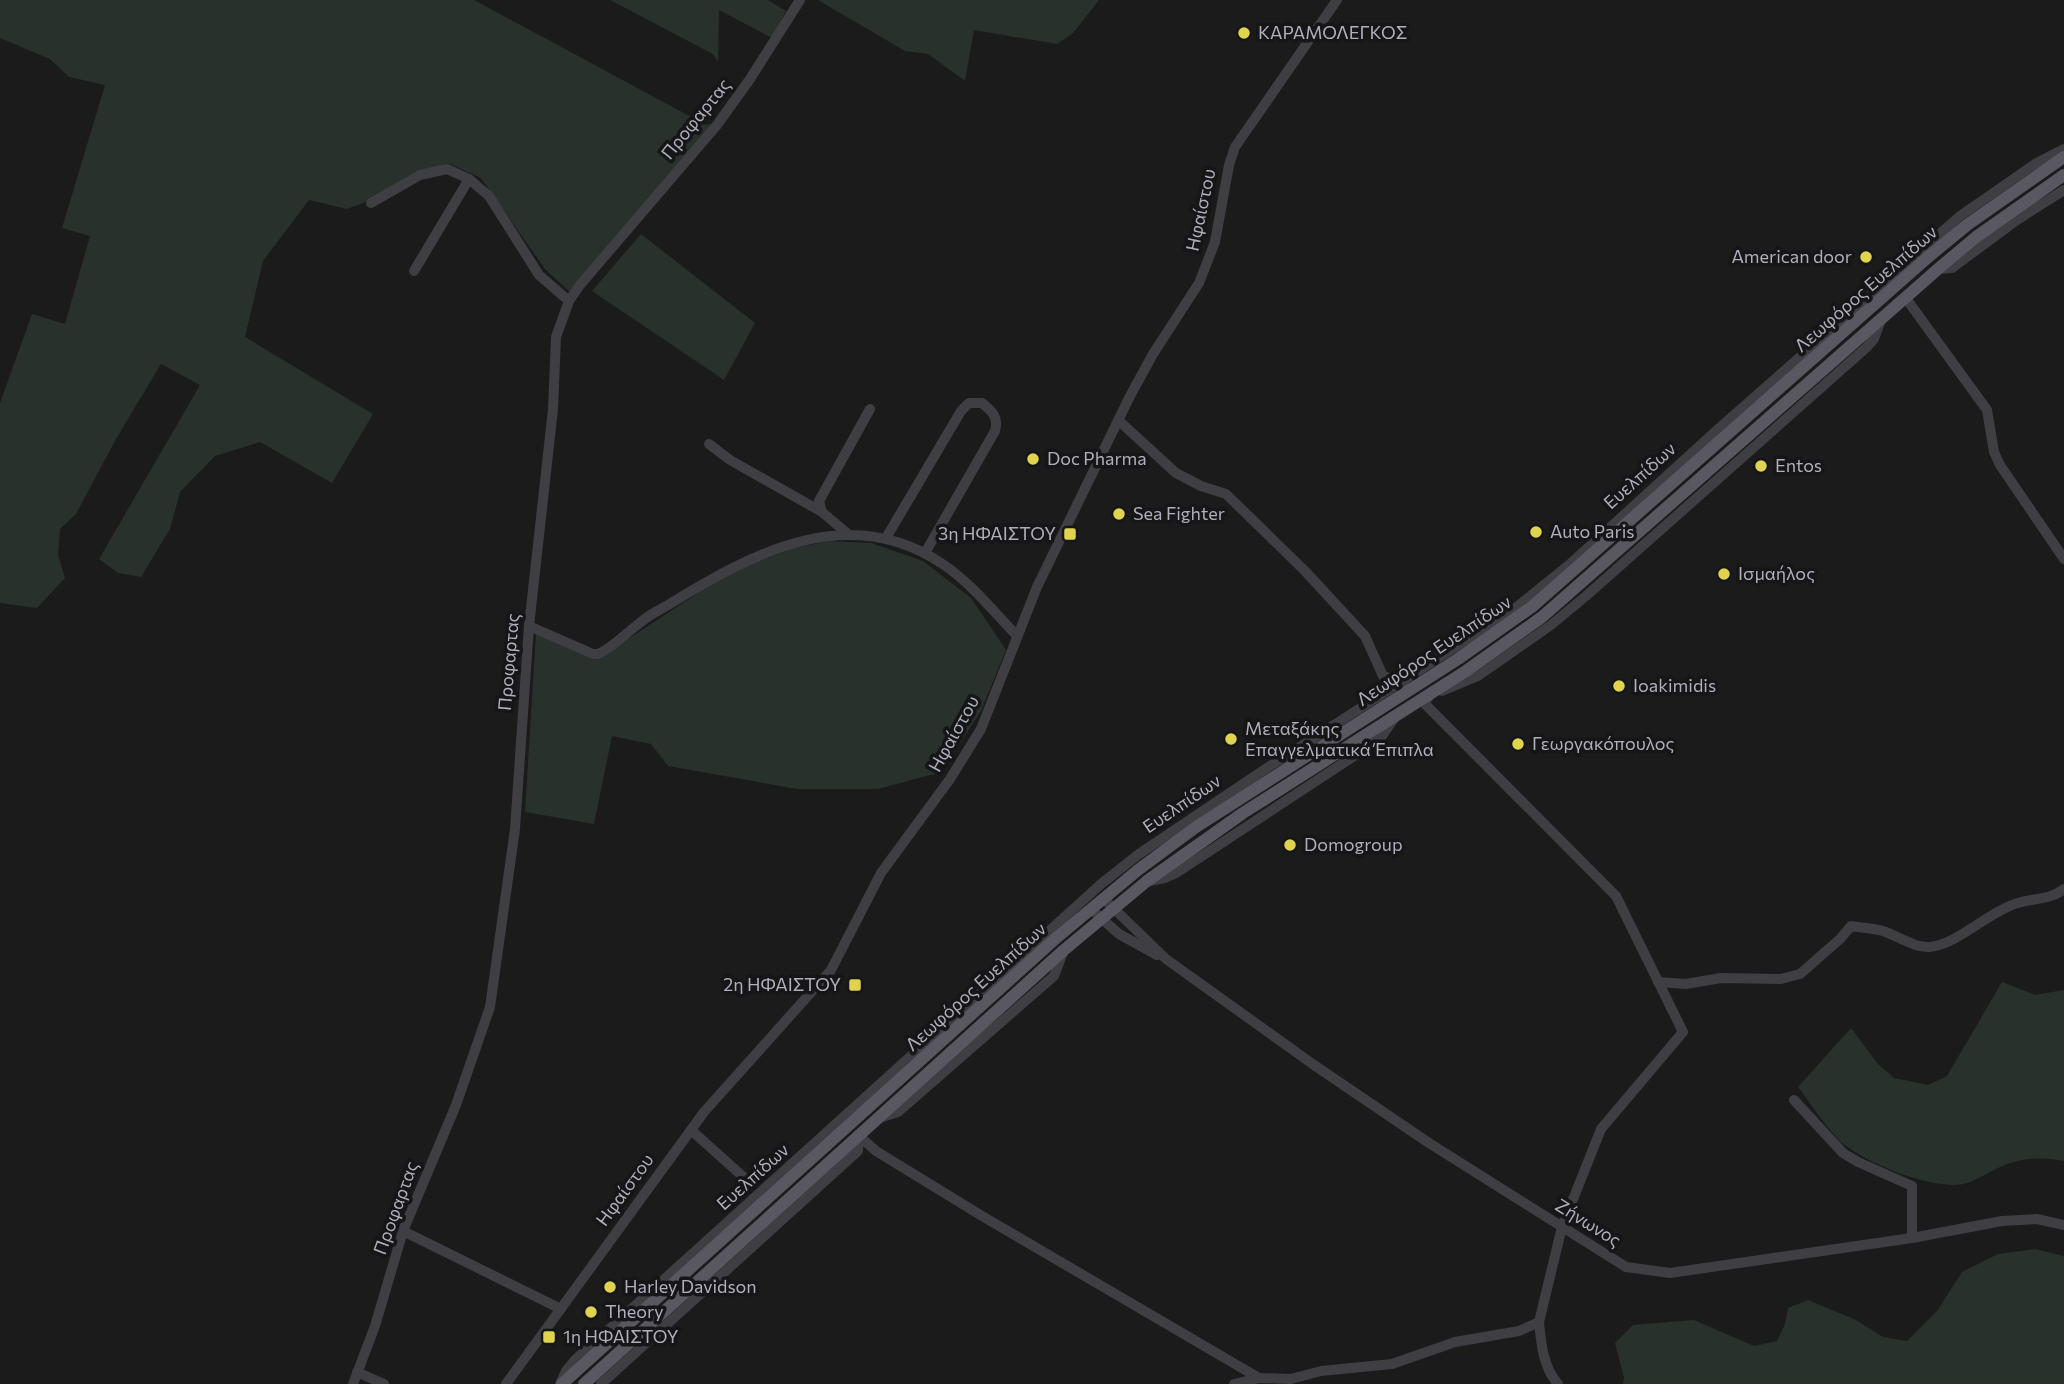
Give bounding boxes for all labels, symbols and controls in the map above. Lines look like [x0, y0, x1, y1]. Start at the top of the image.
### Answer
place label: ΚΑΡΑΜΟΛΕΓΚΟΣ [1258, 21, 1407, 43]
marker: ΚΑΡΑΜΟΛΕΓΚΟΣ [1236, 25, 1252, 41]
street label: Προφαρτας [656, 73, 735, 163]
street label: Ηφαίστου [1181, 166, 1219, 253]
street label: Λεωφόρος Ευελπίδων [1790, 220, 1941, 356]
place label: American door [1731, 245, 1852, 267]
marker: American door [1858, 249, 1874, 265]
street label: Ευελπίδων [1599, 437, 1680, 513]
place label: Doc Pharma [1047, 447, 1147, 469]
marker: Doc Pharma [1025, 451, 1041, 467]
place label: Entos [1775, 454, 1822, 476]
marker: Entos [1753, 458, 1769, 474]
place label: Sea Fighter [1133, 502, 1225, 524]
marker: Sea Fighter [1111, 506, 1127, 522]
place label: Auto Paris [1550, 520, 1634, 542]
place label: 3η ΗΦΑΙΣΤΟΥ [938, 522, 1056, 544]
marker: Auto Paris [1528, 524, 1544, 540]
marker: 3η ΗΦΑΙΣΤΟΥ [1062, 526, 1078, 542]
place label: Ισμαήλος [1738, 562, 1815, 584]
marker: Ισμαήλος [1716, 566, 1732, 582]
street label: Λεωφόρος Ευελπίδων [1352, 590, 1515, 710]
street label: Προφαρτας [493, 612, 523, 712]
place label: Ioakimidis [1633, 674, 1716, 696]
marker: Ioakimidis [1611, 678, 1627, 694]
street label: Ηφαίστου [923, 692, 983, 776]
place label: Μεταξάκης Επαγγελματικά Έπιπλα [1245, 717, 1434, 760]
marker: Μεταξάκης Επαγγελματικά Έπιπλα [1223, 731, 1239, 747]
place label: Γεωργακόπουλος [1532, 732, 1675, 754]
marker: Γεωργακόπουλος [1510, 736, 1526, 752]
street label: Ευελπίδων [1138, 769, 1225, 837]
place label: Domogroup [1304, 833, 1403, 855]
marker: Domogroup [1282, 837, 1298, 853]
street label: Λεωφόρος Ευελπίδων [900, 917, 1050, 1055]
place label: 2η ΗΦΑΙΣΤΟΥ [723, 973, 841, 995]
marker: 2η ΗΦΑΙΣΤΟΥ [847, 977, 863, 993]
street label: Ευελπίδων [712, 1138, 793, 1214]
street label: Ηφαίστου [591, 1149, 658, 1230]
street label: Προφαρτας [368, 1158, 422, 1257]
street label: Ζήνωνος [1552, 1193, 1625, 1251]
place label: Harley Davidson [624, 1275, 757, 1297]
marker: Harley Davidson [602, 1279, 618, 1295]
place label: Theory [605, 1300, 664, 1322]
marker: Theory [583, 1304, 599, 1320]
place label: 1η ΗΦΑΙΣΤΟΥ [563, 1325, 679, 1347]
marker: 1η ΗΦΑΙΣΤΟΥ [541, 1329, 557, 1345]

